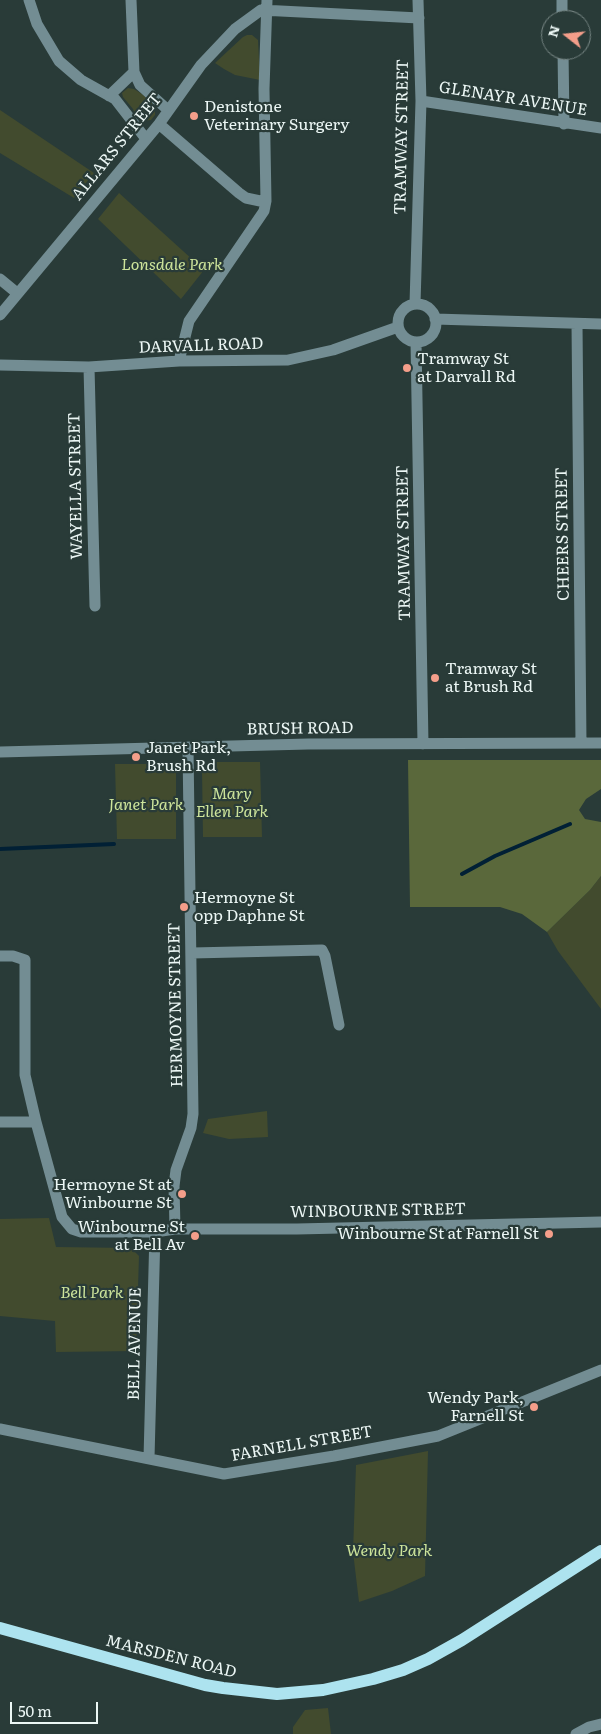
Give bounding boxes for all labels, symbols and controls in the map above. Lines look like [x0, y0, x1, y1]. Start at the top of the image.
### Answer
north arrow [541, 10, 591, 60]
text: N [541, 23, 564, 40]
street label: TRAMWAY STREET [391, 59, 413, 215]
street label: GLENAYR AVENUE [438, 78, 588, 120]
street label: ALLARS STREET [68, 89, 166, 205]
place label: Denistone Veterinary Surgery [204, 97, 349, 135]
marker: Denistone Veterinary Surgery [188, 110, 200, 122]
park label: Lonsdale Park [121, 255, 223, 275]
street label: DARVALL ROAD [138, 334, 264, 358]
place label: Tramway St at Darvall Rd [417, 349, 516, 387]
marker: Tramway St at Darvall Rd [401, 362, 413, 374]
street label: WAYELLA STREET [65, 412, 87, 560]
street label: TRAMWAY STREET [393, 465, 415, 621]
street label: CHEERS STREET [552, 467, 574, 601]
place label: Tramway St at Brush Rd [445, 659, 537, 697]
marker: Tramway St at Brush Rd [429, 672, 441, 684]
street label: BRUSH ROAD [247, 718, 353, 740]
place label: Janet Park, Brush Rd [146, 738, 231, 776]
marker: Janet Park, Brush Rd [130, 751, 142, 763]
park label: Mary Ellen Park [196, 784, 268, 822]
park label: Janet Park [109, 795, 183, 815]
place label: Hermoyne St opp Daphne St [194, 888, 305, 926]
marker: Hermoyne St opp Daphne St [178, 901, 190, 913]
street label: HERMOYNE STREET [165, 922, 187, 1088]
place label: Hermoyne St at Winbourne St [54, 1175, 172, 1213]
marker: Hermoyne St at Winbourne St [176, 1188, 188, 1200]
street label: WINBOURNE STREET [290, 1200, 466, 1222]
place label: Winbourne St at Bell Av [78, 1217, 185, 1255]
place label: Winbourne St at Farnell St [337, 1224, 539, 1244]
marker: Winbourne St at Farnell St [543, 1228, 555, 1240]
marker: Winbourne St at Bell Av [189, 1230, 201, 1242]
park label: Bell Park [60, 1283, 124, 1303]
street label: BELL AVENUE [124, 1287, 146, 1401]
place label: Wendy Park, Farnell St [427, 1388, 524, 1426]
marker: Wendy Park, Farnell St [528, 1401, 540, 1413]
street label: FARNELL STREET [230, 1422, 374, 1466]
park label: Wendy Park [346, 1541, 432, 1561]
street label: MARSDEN ROAD [104, 1631, 238, 1683]
scale bar [12, 1692, 100, 1724]
text: 50 m [18, 1699, 52, 1722]

